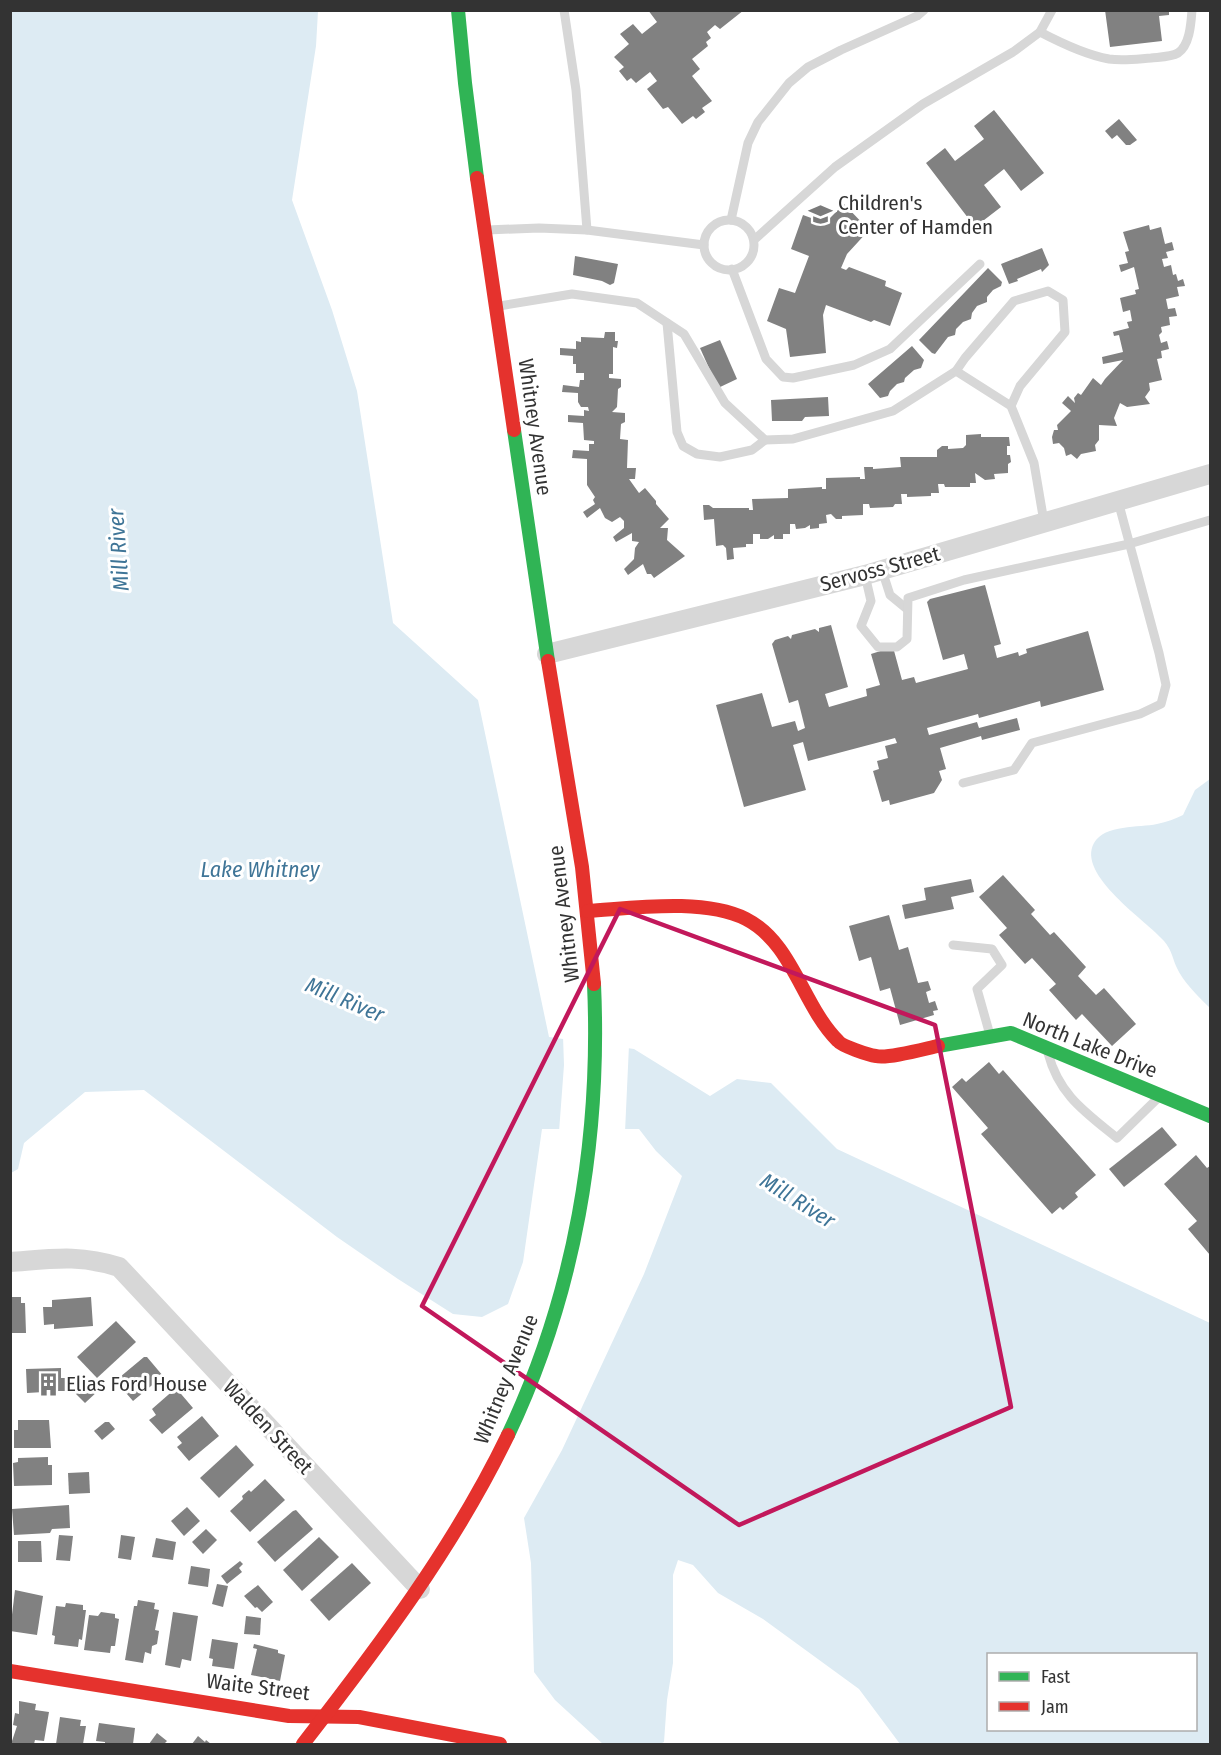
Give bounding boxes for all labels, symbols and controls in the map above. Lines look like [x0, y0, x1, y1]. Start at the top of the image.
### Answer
place label: Children's Center of Hamden [838, 190, 993, 240]
school or university icon: Children's Center of Hamden [807, 202, 833, 228]
street label: Whitney Avenue [513, 357, 557, 497]
water label: Mill River [102, 506, 135, 592]
street label: Servoss Street [817, 541, 943, 597]
street label: Whitney Avenue [543, 844, 585, 984]
water label: Lake Whitney [200, 856, 321, 883]
water label: Mill River [301, 971, 389, 1029]
street label: North Lake Drive [1019, 1006, 1161, 1084]
water label: Mill River [755, 1167, 841, 1235]
street label: Whitney Avenue [468, 1310, 544, 1448]
building icon: Elias Ford House [35, 1371, 61, 1397]
place label: Elias Ford House [66, 1371, 207, 1397]
street label: Walden Street [218, 1374, 318, 1480]
legend [987, 1653, 1197, 1731]
text: Fast [1041, 1666, 1070, 1688]
street label: Waite Street [205, 1668, 311, 1706]
text: Jam [1041, 1696, 1069, 1718]

